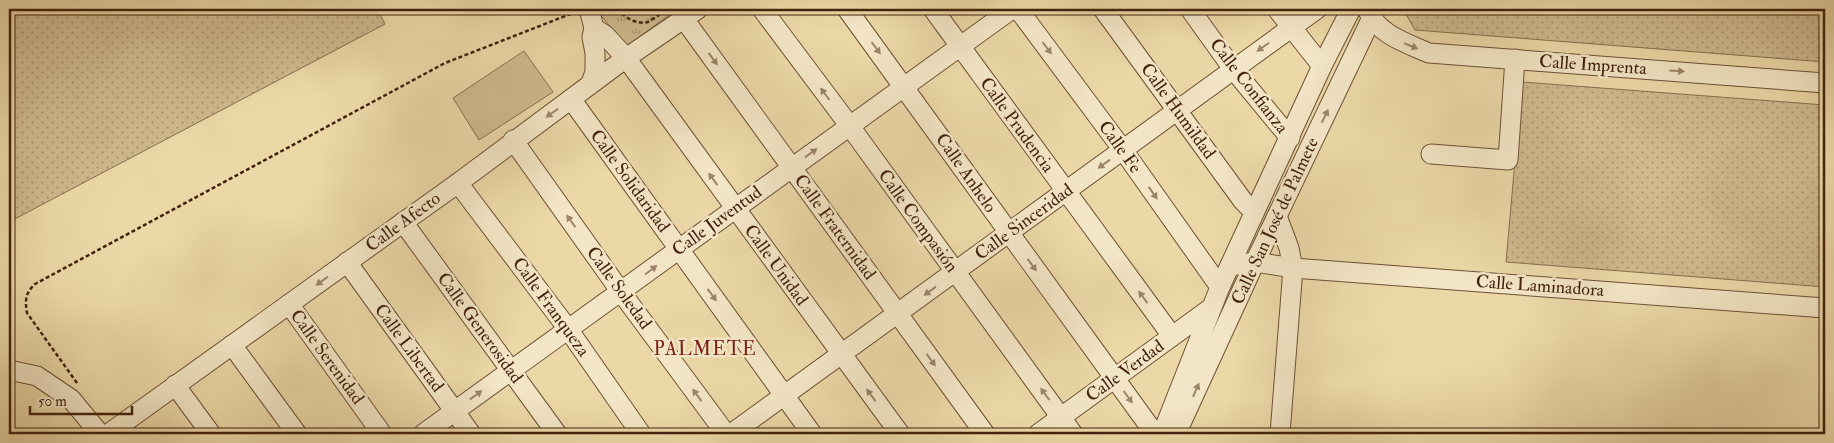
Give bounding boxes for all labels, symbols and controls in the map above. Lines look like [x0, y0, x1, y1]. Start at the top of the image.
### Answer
street label: Calle Confianza [1205, 34, 1294, 139]
one-way arrow [871, 41, 882, 54]
one-way arrow [1042, 41, 1052, 55]
one-way arrow [1256, 42, 1270, 52]
one-way arrow [1404, 42, 1419, 50]
street label: Calle Imprenta [1538, 50, 1648, 80]
one-way arrow [707, 52, 717, 65]
street label: Calle Humildad [1135, 58, 1221, 164]
one-way arrow [1669, 68, 1685, 76]
street label: Calle Prudencia [975, 73, 1060, 178]
one-way arrow [820, 87, 830, 101]
one-way arrow [545, 108, 559, 118]
one-way arrow [1321, 109, 1329, 123]
street label: Calle Fe [1093, 116, 1147, 178]
street label: Calle Solidaridad [585, 125, 675, 237]
street label: Calle Anhelo [930, 129, 1002, 217]
street label: Calle San José de Palmete [1226, 133, 1324, 308]
one-way arrow [804, 148, 817, 159]
one-way arrow [1098, 159, 1111, 170]
street label: Calle Compasión [873, 165, 963, 277]
street label: Calle Fraternidad [789, 170, 881, 284]
one-way arrow [708, 172, 718, 186]
street label: Calle Sinceridad [970, 178, 1078, 265]
street label: Calle Juventud [668, 181, 767, 261]
one-way arrow [1148, 186, 1158, 200]
street label: Calle Afecto [361, 187, 445, 257]
one-way arrow [565, 215, 576, 228]
street label: Calle Unidad [739, 220, 813, 310]
street label: Calle Soledad [581, 242, 657, 334]
street label: Calle Franqueza [507, 253, 595, 362]
one-way arrow [1027, 258, 1037, 272]
one-way arrow [644, 264, 657, 275]
street label: Calle Generosidad [432, 268, 528, 388]
street label: Calle Laminadora [1475, 270, 1605, 302]
one-way arrow [316, 275, 329, 286]
one-way arrow [923, 285, 936, 295]
one-way arrow [707, 288, 717, 302]
one-way arrow [1138, 291, 1149, 304]
street label: Calle Libertad [369, 299, 449, 397]
street label: Calle Serenidad [285, 305, 369, 409]
street label: Calle Verdad [1081, 335, 1169, 407]
district label: PALMETE [653, 337, 757, 361]
one-way arrow [926, 353, 936, 367]
scale bar [30, 383, 132, 415]
one-way arrow [1193, 383, 1201, 397]
one-way arrow [1040, 387, 1050, 401]
one-way arrow [692, 388, 702, 402]
one-way arrow [866, 388, 876, 402]
one-way arrow [469, 390, 483, 400]
one-way arrow [1123, 390, 1133, 403]
text: 50 m [38, 392, 67, 411]

